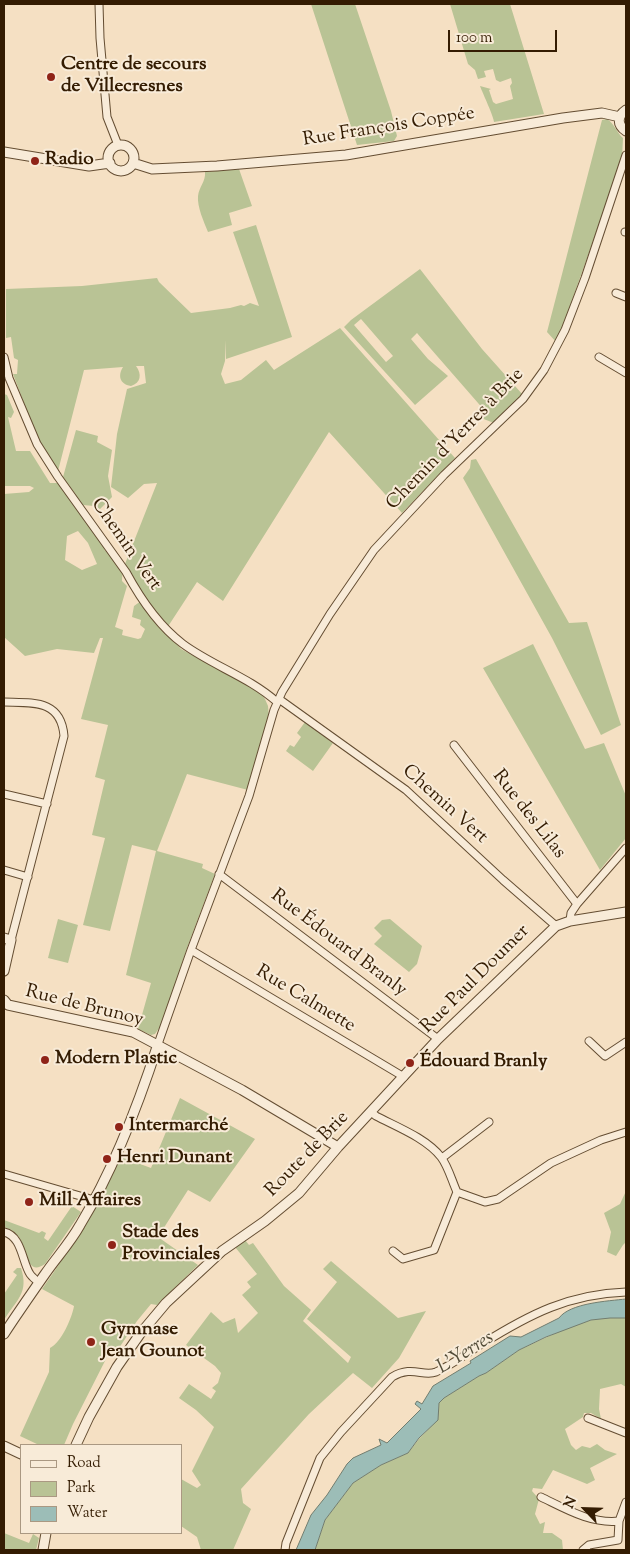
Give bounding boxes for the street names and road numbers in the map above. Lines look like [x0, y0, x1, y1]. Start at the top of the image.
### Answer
street label: Rue François Coppée [301, 103, 477, 153]
street label: Chemin d'Yerres à Brie [382, 364, 530, 516]
street label: Chemin Vert [85, 494, 165, 596]
street label: Chemin Vert [396, 761, 492, 849]
street label: Rue des Lilas [486, 766, 570, 864]
street label: Rue Édouard Branly [266, 885, 410, 1003]
street label: Rue Paul Doumer [417, 921, 535, 1039]
street label: Rue Calmette [251, 961, 359, 1039]
street label: Rue de Brunoy [23, 981, 145, 1033]
street label: Route de Brie [261, 1107, 355, 1203]

